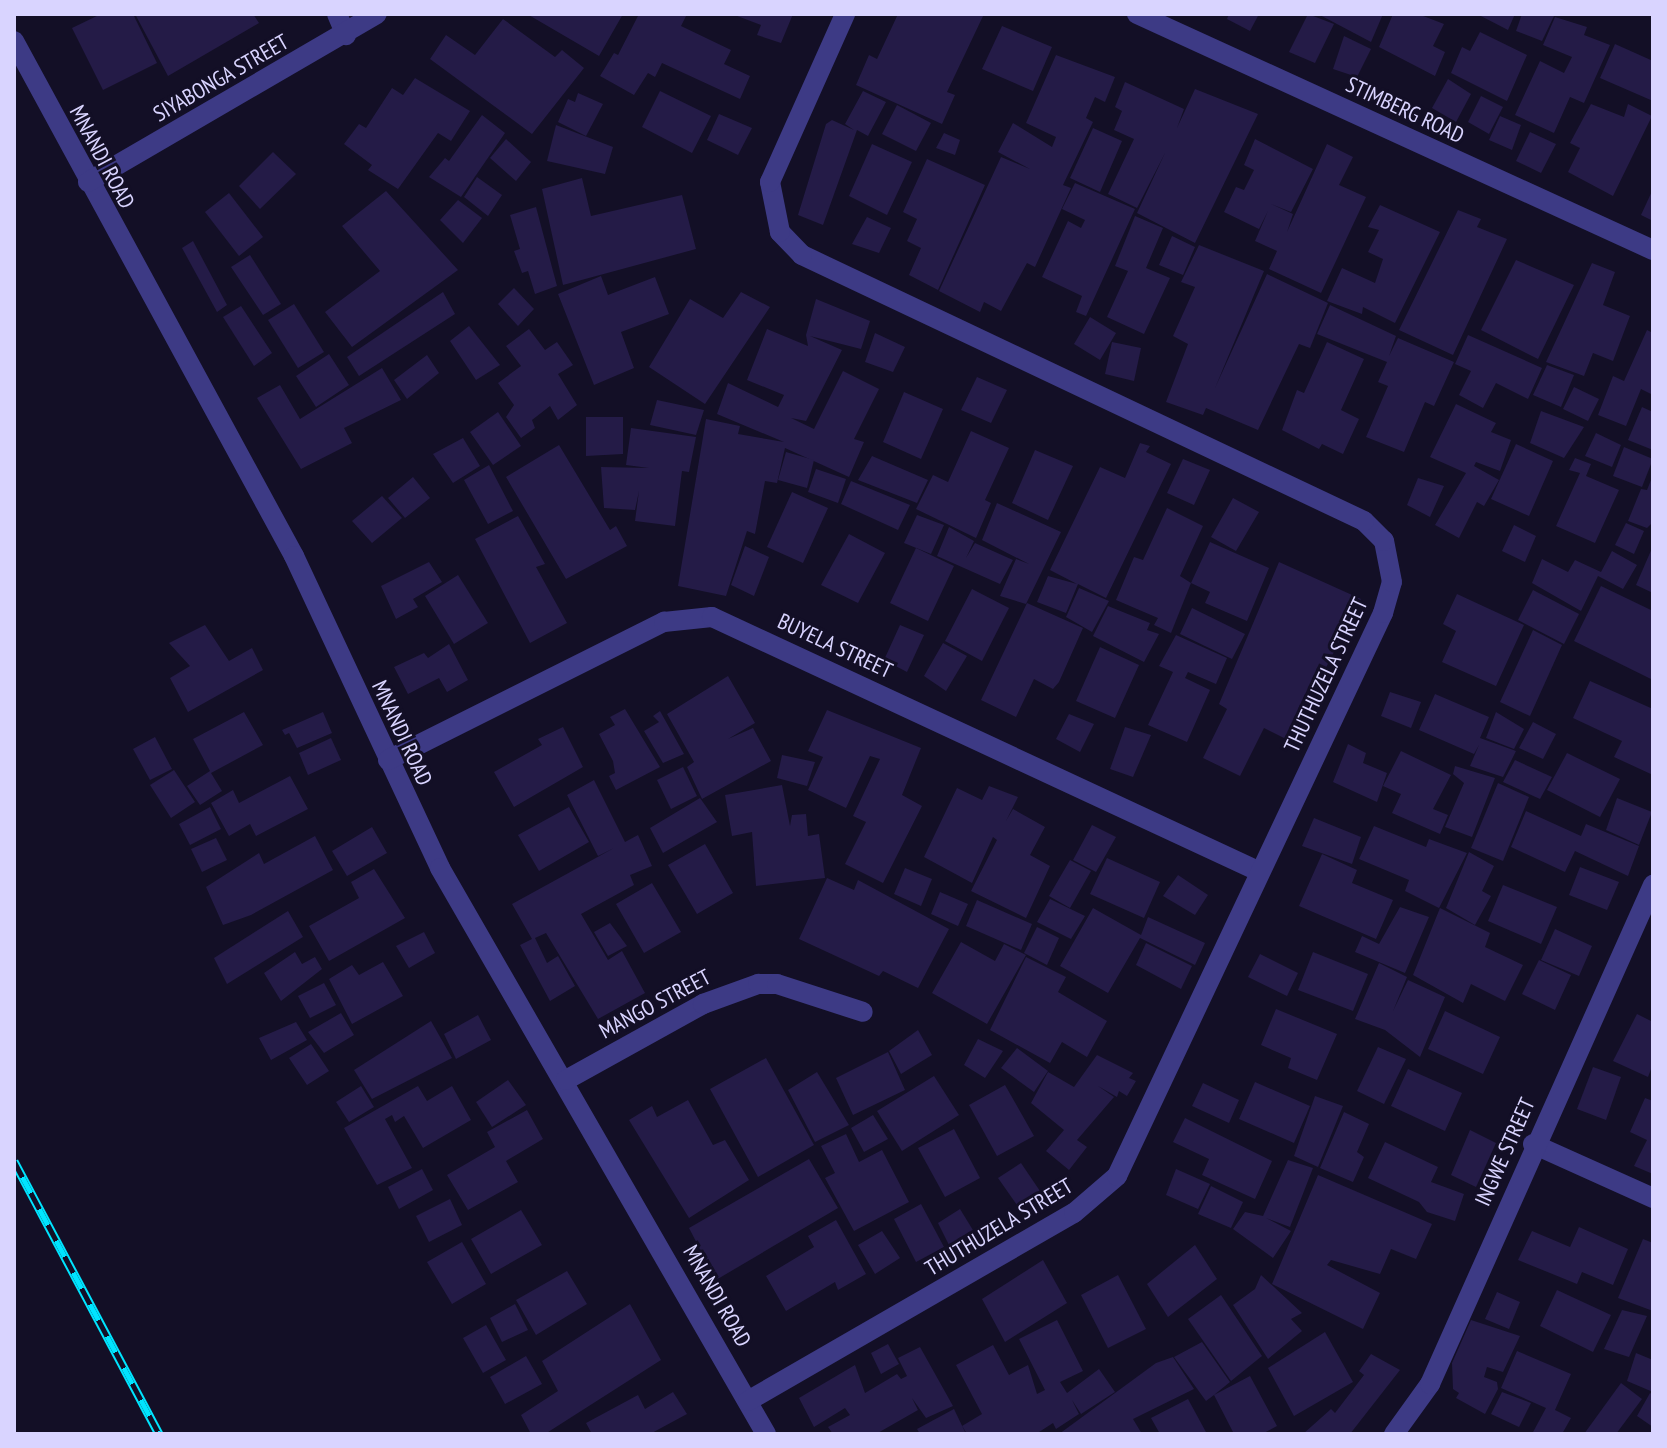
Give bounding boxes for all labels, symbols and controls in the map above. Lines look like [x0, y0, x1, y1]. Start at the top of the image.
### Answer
street label: SIYABONGA STREET [148, 28, 294, 128]
street label: STIMBERG ROAD [1342, 71, 1468, 149]
street label: MNANDI ROAD [64, 101, 140, 213]
street label: THUTHUZELA STREET [1279, 593, 1373, 757]
street label: BUYELA STREET [773, 608, 897, 684]
street label: MNANDI ROAD [366, 676, 438, 790]
street label: MANGO STREET [595, 964, 715, 1044]
street label: INGWE STREET [1470, 1094, 1540, 1210]
street label: THUTHUZELA STREET [920, 1172, 1078, 1282]
street label: MNANDI ROAD [677, 1240, 757, 1352]

